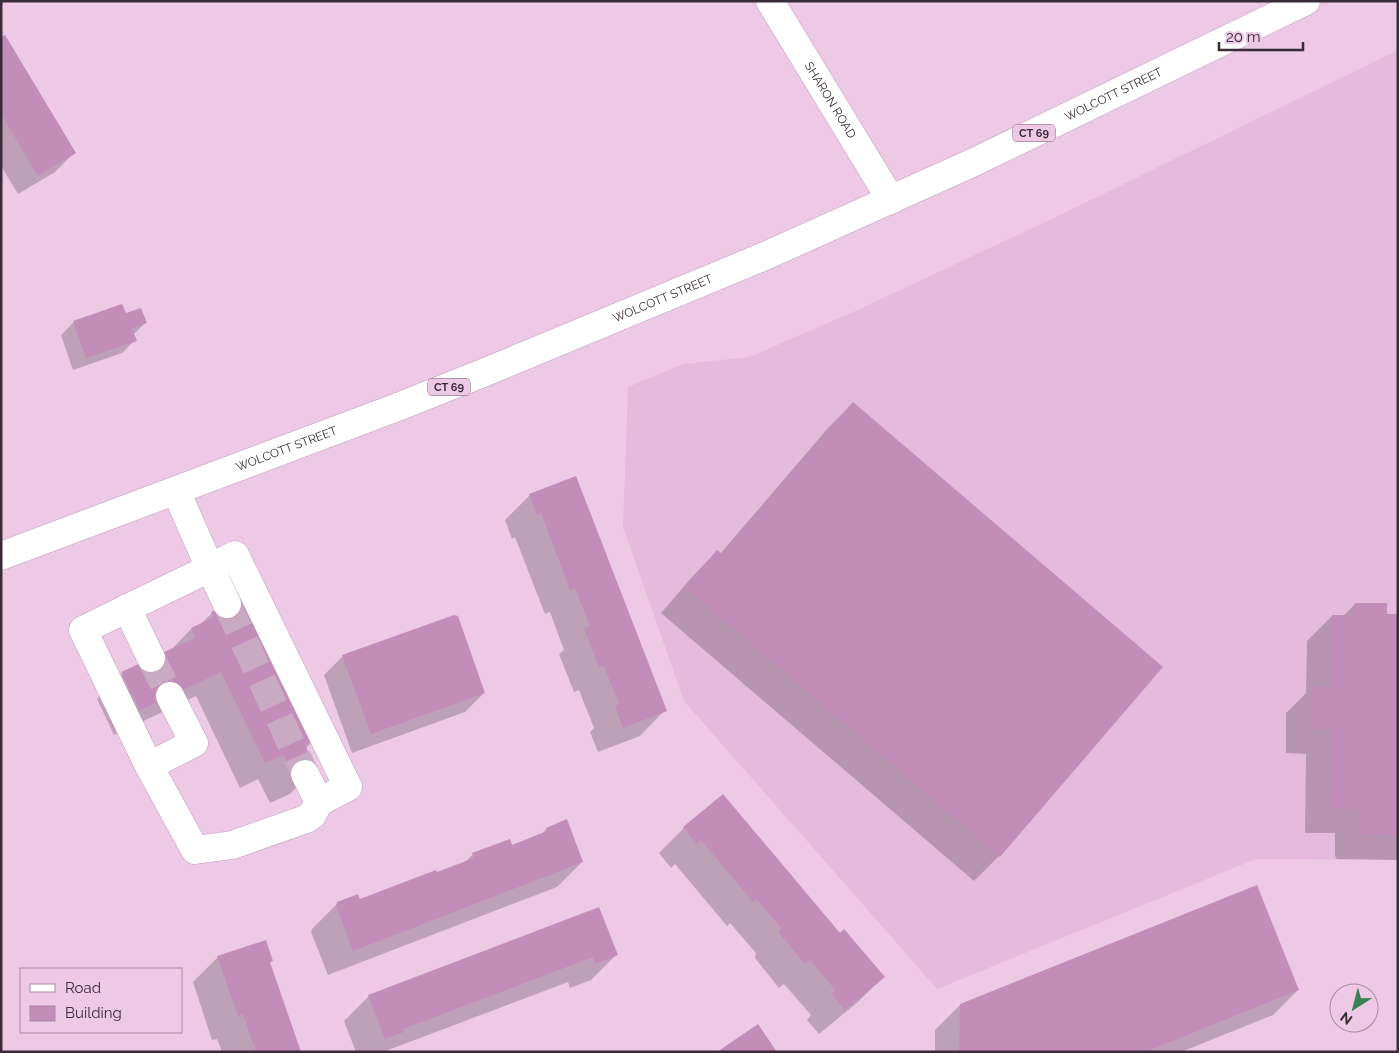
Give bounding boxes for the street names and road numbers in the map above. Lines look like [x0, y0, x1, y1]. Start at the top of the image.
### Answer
street label: SHARON ROAD [802, 59, 859, 141]
street label: WOLCOTT STREET [1062, 65, 1165, 124]
road number: CT 69 [1013, 125, 1055, 142]
street label: WOLCOTT STREET [611, 271, 715, 325]
road number: CT 69 [428, 378, 470, 396]
street label: WOLCOTT STREET [234, 423, 339, 474]

